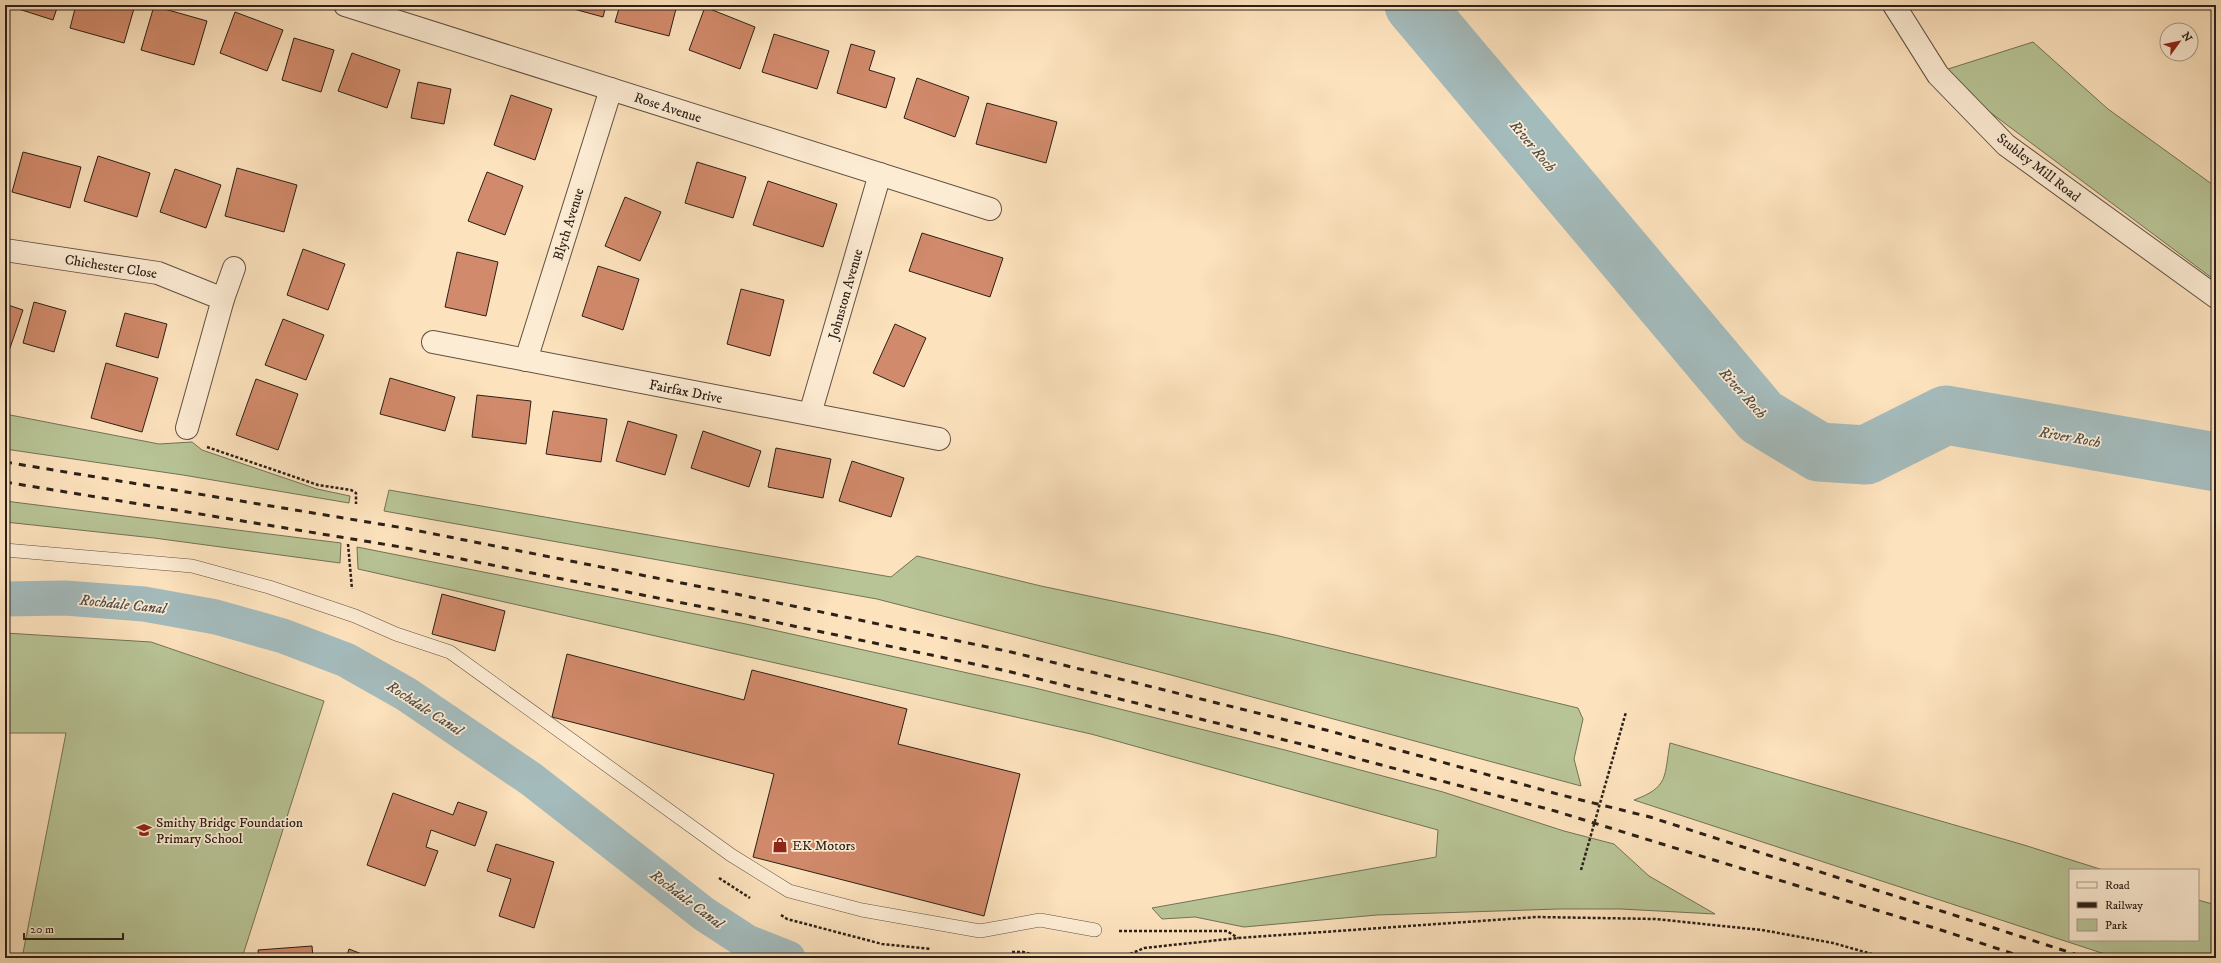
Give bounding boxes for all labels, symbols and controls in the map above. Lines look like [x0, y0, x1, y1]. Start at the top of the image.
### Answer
north arrow [2159, 22, 2199, 62]
text: N [2178, 29, 2195, 45]
street label: Rose Avenue [632, 89, 704, 127]
water label: River Roch [1505, 116, 1560, 176]
street label: Stubley Mill Road [1993, 129, 2084, 206]
street label: Blyth Avenue [549, 186, 589, 263]
street label: Johnston Avenue [824, 247, 868, 344]
street label: Chichester Close [63, 251, 159, 283]
water label: River Roch [1714, 363, 1771, 423]
street label: Fairfax Drive [648, 376, 724, 408]
water label: River Roch [2037, 423, 2102, 452]
water label: Rochdale Canal [78, 590, 169, 619]
water label: Rochdale Canal [382, 676, 468, 741]
place label: Smithy Bridge Foundation Primary School [156, 814, 304, 848]
school or university icon: Smithy Bridge Foundation Primary School [135, 821, 153, 839]
shop icon: EK Motors [771, 836, 789, 854]
place label: EK Motors [792, 837, 856, 855]
water label: Rochdale Canal [645, 865, 729, 934]
legend [2069, 869, 2199, 941]
text: Road [2105, 878, 2130, 893]
text: Railway [2105, 898, 2143, 913]
scale bar [24, 915, 123, 941]
text: Park [2105, 918, 2127, 933]
text: 20 m [30, 922, 54, 937]

